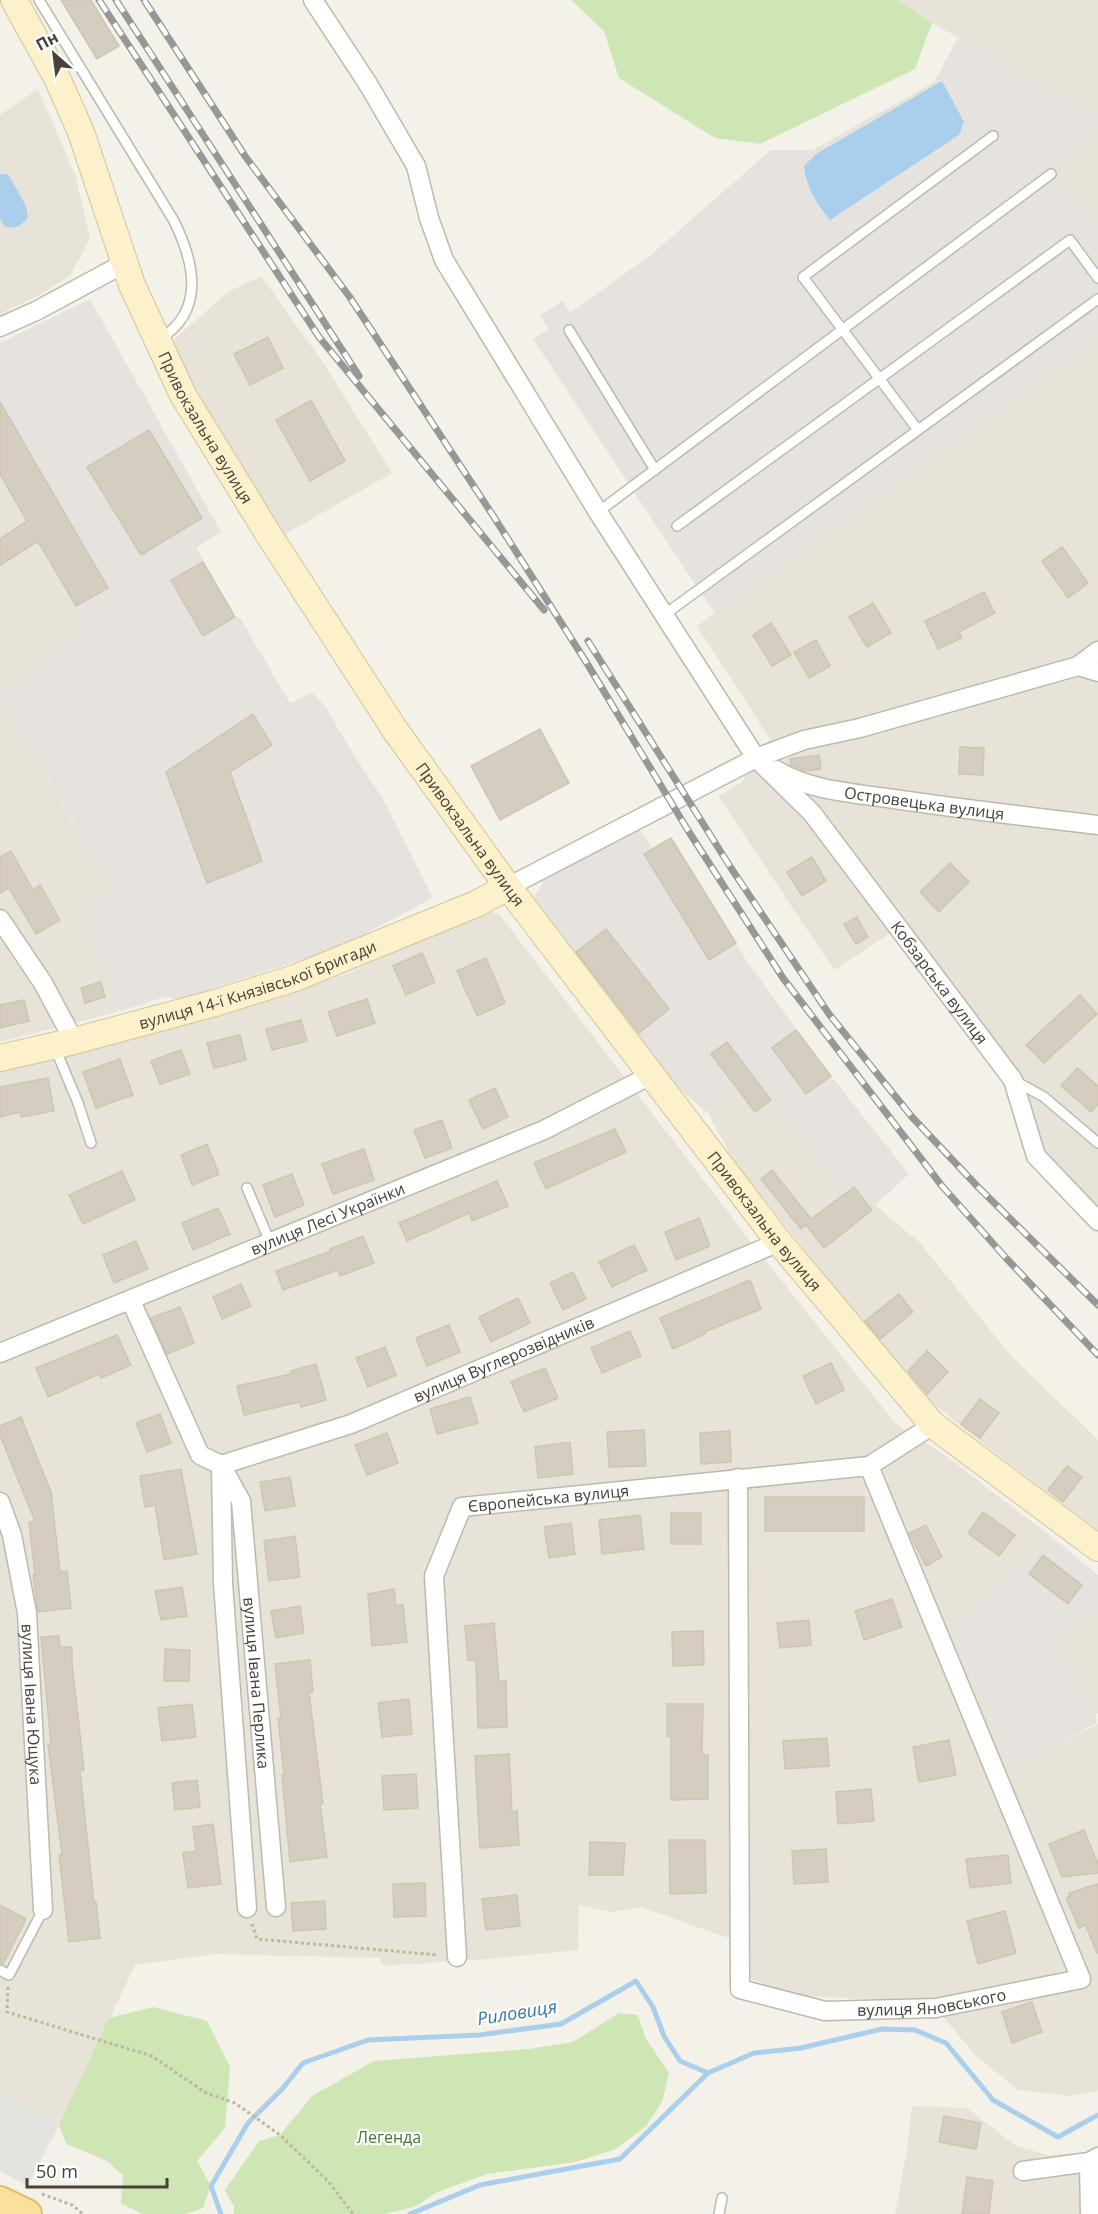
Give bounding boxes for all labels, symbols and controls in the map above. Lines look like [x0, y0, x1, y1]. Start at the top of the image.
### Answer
north arrow [24, 24, 84, 84]
text: Пн [32, 26, 62, 56]
street label: Привокзальна вулиця [153, 348, 258, 508]
street label: Привокзальна вулиця [411, 758, 530, 911]
street label: Островецька вулиця [843, 781, 1006, 825]
street label: Кобзарська вулиця [886, 916, 993, 1049]
street label: вулиця 14-ї Князівської Бригади [136, 935, 379, 1034]
street label: Привокзальна вулиця [703, 1147, 827, 1296]
street label: вулиця Лесі Українки [247, 1177, 408, 1260]
street label: вулиця Вуглерозвідників [410, 1311, 597, 1407]
street label: Європейська вулиця [467, 1479, 630, 1517]
street label: вулиця Івана Перлика [238, 1596, 275, 1770]
street label: вулиця Івана Ющука [17, 1623, 47, 1786]
street label: вулиця Яновського [857, 1983, 1008, 2021]
water label: Риловиця [475, 1994, 559, 2030]
park label: Легенда [357, 2126, 421, 2148]
scale bar [27, 2151, 166, 2189]
text: 50 m [36, 2159, 78, 2183]

